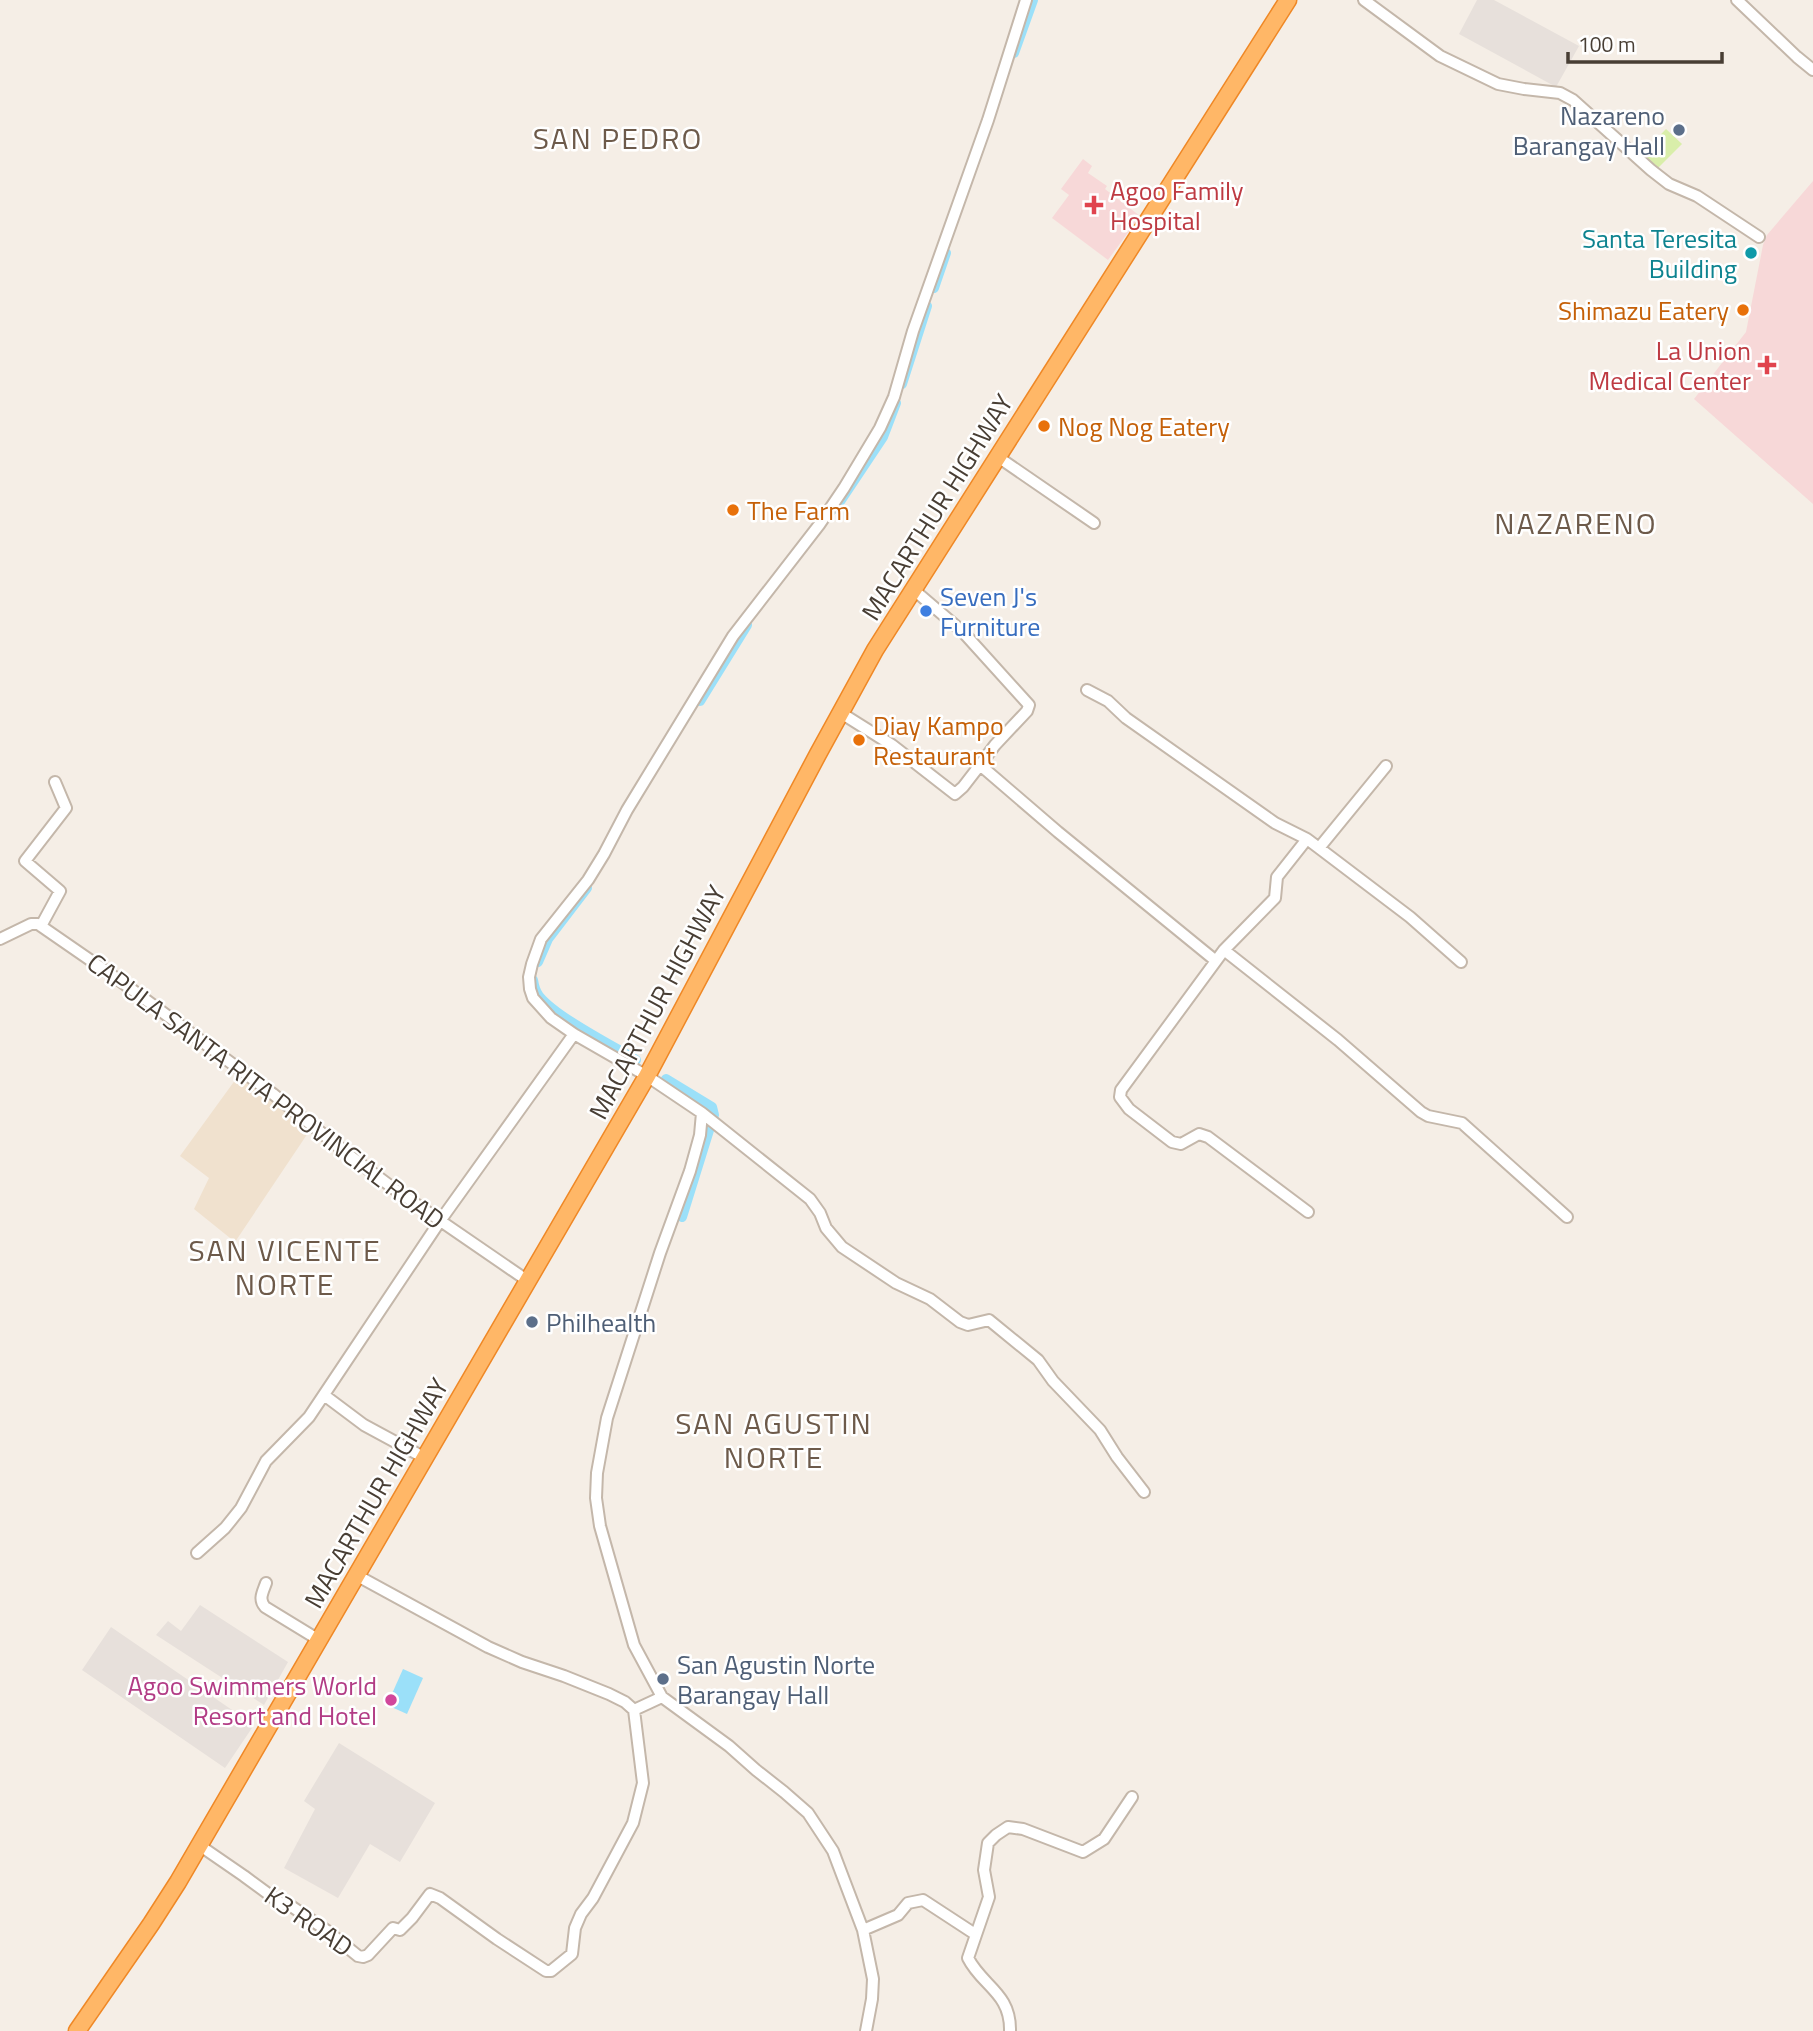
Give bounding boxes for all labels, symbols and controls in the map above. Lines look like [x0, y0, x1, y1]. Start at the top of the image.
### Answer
scale bar [1568, 21, 1722, 65]
text: 100 m [1578, 28, 1635, 60]
place label: Nazareno Barangay Hall [1513, 96, 1665, 165]
district label: SAN PEDRO [533, 115, 703, 161]
marker: Nazareno Barangay Hall [1671, 122, 1687, 138]
place label: Agoo Family Hospital [1110, 171, 1244, 240]
marker: Agoo Family Hospital [1084, 195, 1104, 215]
place label: Santa Teresita Building [1582, 219, 1737, 288]
marker: Santa Teresita Building [1743, 245, 1759, 261]
place label: Shimazu Eatery [1558, 291, 1729, 330]
marker: Shimazu Eatery [1735, 302, 1751, 318]
place label: La Union Medical Center [1588, 331, 1751, 400]
marker: La Union Medical Center [1757, 355, 1777, 375]
street label: MACARTHUR HIGHWAY [851, 386, 1023, 628]
place label: Nog Nog Eatery [1058, 407, 1230, 446]
marker: Nog Nog Eatery [1036, 418, 1052, 434]
place label: The Farm [747, 491, 850, 530]
district label: NAZARENO [1494, 500, 1658, 546]
marker: The Farm [725, 502, 741, 518]
place label: Seven J's Furniture [940, 577, 1040, 646]
marker: Seven J's Furniture [918, 603, 934, 619]
place label: Diay Kampo Restaurant [873, 706, 1004, 775]
marker: Diay Kampo Restaurant [851, 732, 867, 748]
street label: MACARTHUR HIGHWAY [579, 878, 735, 1126]
street label: CAPULA SANTA RITA PROVINCIAL ROAD [79, 943, 453, 1239]
district label: SAN VICENTE NORTE [188, 1227, 382, 1307]
place label: Philhealth [546, 1303, 656, 1342]
marker: Philhealth [524, 1314, 540, 1330]
street label: MACARTHUR HIGHWAY [294, 1371, 458, 1615]
district label: SAN AGUSTIN NORTE [675, 1400, 873, 1480]
place label: San Agustin Norte Barangay Hall [677, 1645, 875, 1714]
place label: Agoo Swimmers World Resort and Hotel [127, 1666, 377, 1735]
marker: San Agustin Norte Barangay Hall [655, 1671, 671, 1687]
marker: Agoo Swimmers World Resort and Hotel [383, 1692, 399, 1708]
street label: K3 ROAD [257, 1876, 361, 1966]

